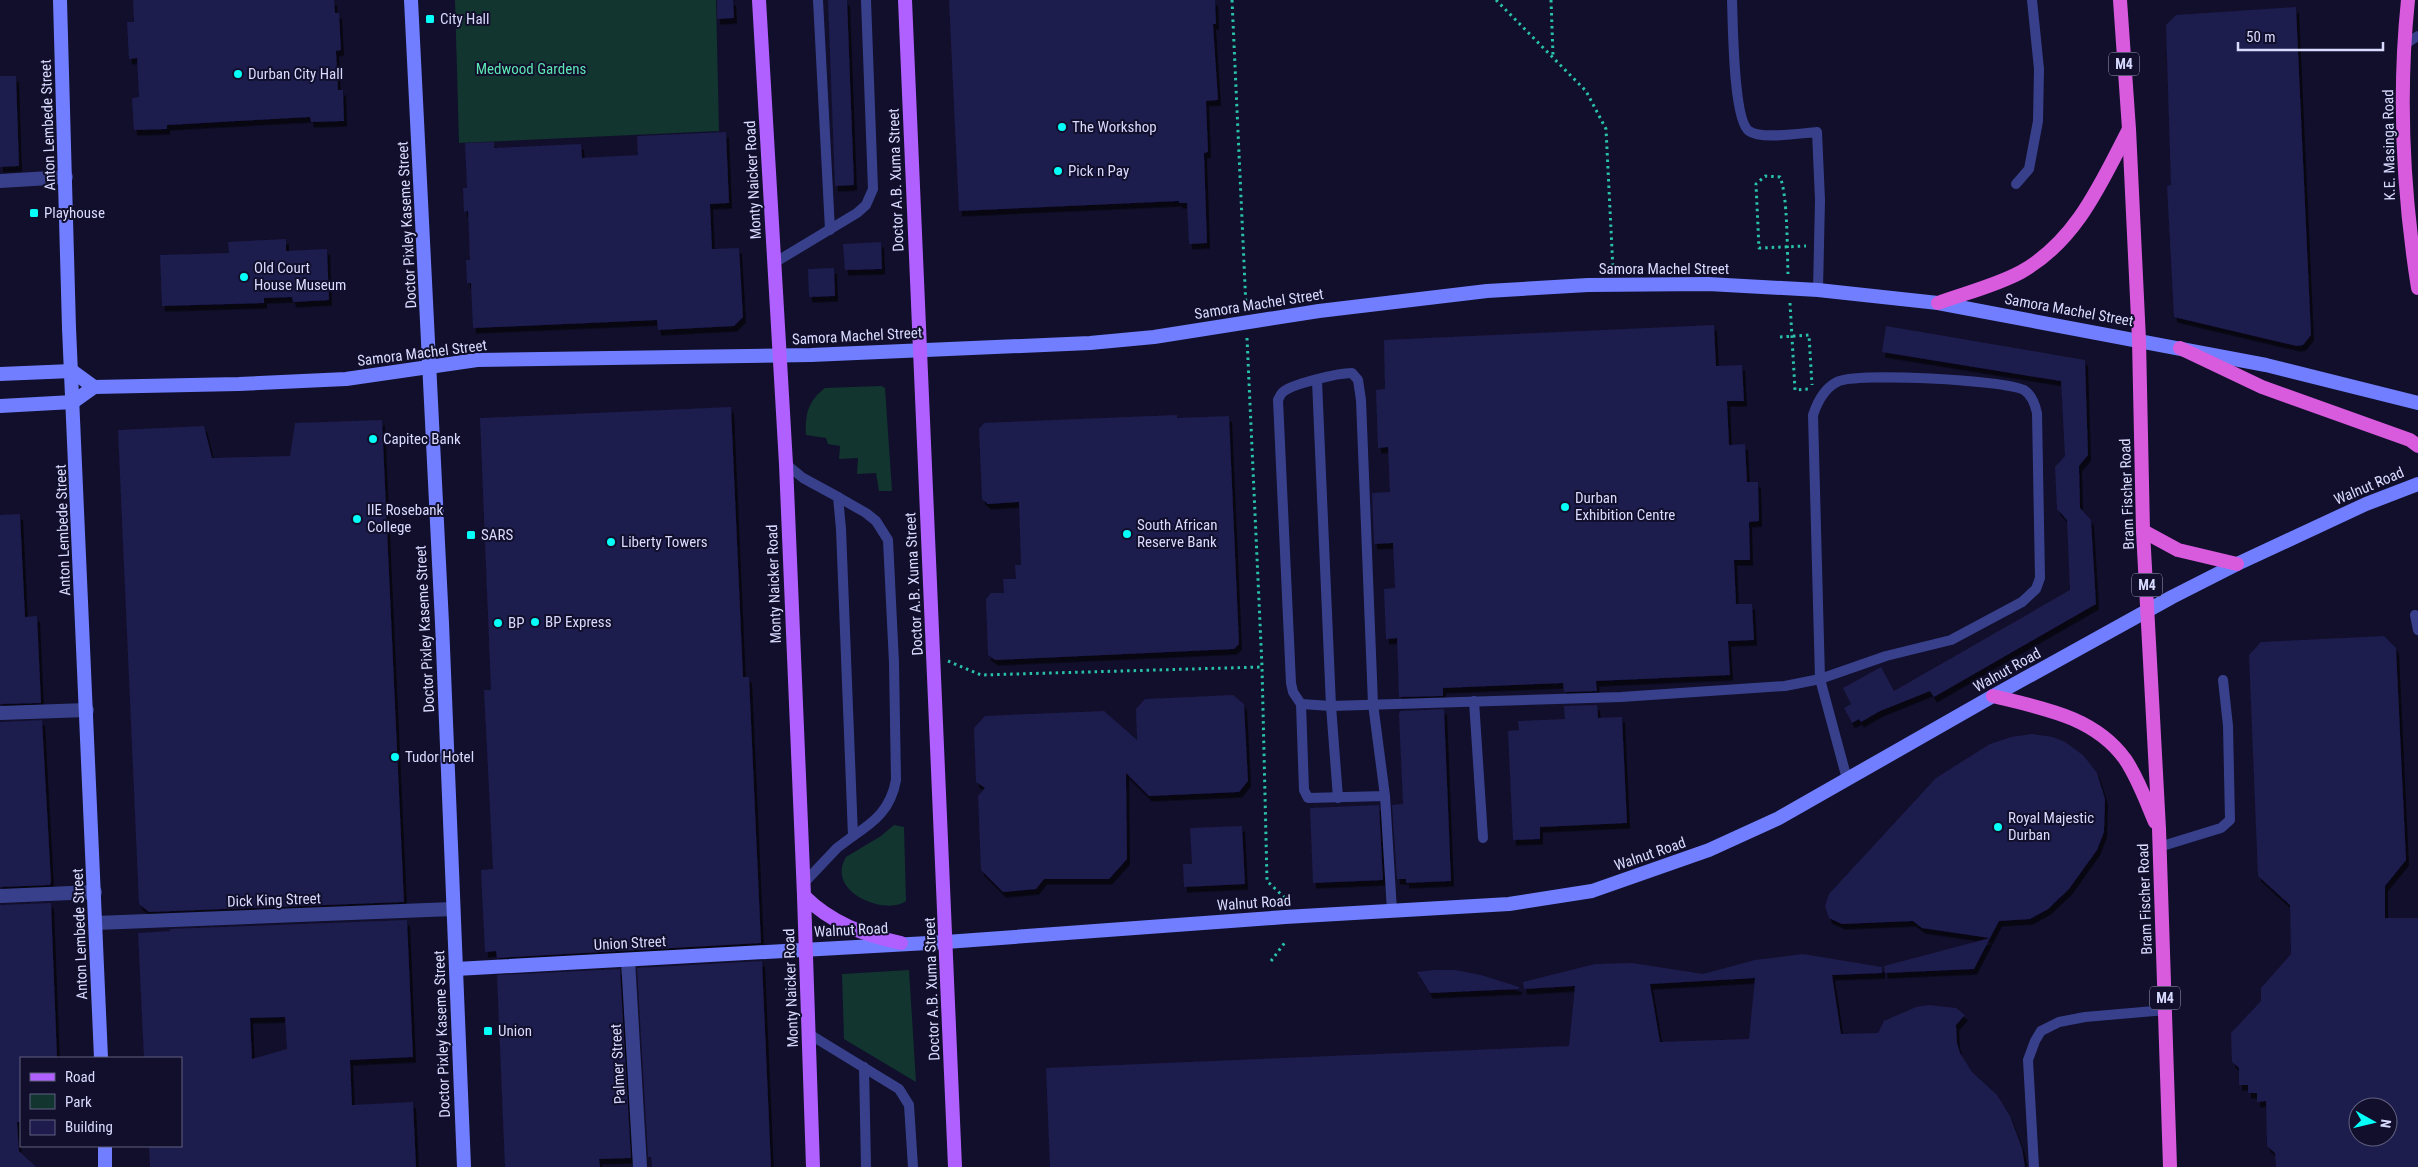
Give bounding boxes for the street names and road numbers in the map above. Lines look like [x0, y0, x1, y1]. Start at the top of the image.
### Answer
road number: M4 [2109, 52, 2139, 76]
street label: Anton Lembede Street [37, 59, 59, 191]
street label: K.E. Masinga Road [2379, 89, 2399, 201]
street label: Doctor A.B. Xuma Street [885, 108, 907, 252]
street label: Monty Naicker Road [741, 120, 765, 240]
street label: Doctor Pixley Kaseme Street [394, 141, 420, 309]
street label: Samora Machel Street [1599, 260, 1729, 278]
street label: Samora Machel Street [1193, 285, 1325, 323]
street label: Samora Machel Street [2003, 290, 2135, 330]
street label: Samora Machel Street [791, 324, 923, 348]
street label: Samora Machel Street [356, 336, 488, 370]
street label: Bram Fischer Road [2116, 438, 2138, 550]
street label: Walnut Road [2331, 463, 2407, 509]
street label: Anton Lembede Street [52, 464, 74, 596]
street label: Doctor A.B. Xuma Street [901, 512, 927, 656]
street label: Monty Naicker Road [763, 524, 785, 644]
street label: Doctor Pixley Kaseme Street [412, 545, 438, 713]
road number: M4 [2132, 574, 2162, 596]
street label: Walnut Road [1970, 644, 2044, 696]
street label: Walnut Road [1612, 833, 1688, 875]
street label: Bram Fischer Road [2134, 843, 2156, 955]
street label: Anton Lembede Street [69, 868, 91, 1000]
street label: Dick King Street [227, 889, 321, 911]
street label: Walnut Road [1216, 891, 1292, 915]
street label: Doctor A.B. Xuma Street [921, 917, 943, 1061]
street label: Walnut Road [813, 919, 889, 941]
street label: Monty Naicker Road [780, 928, 802, 1048]
street label: Union Street [593, 932, 667, 954]
street label: Doctor Pixley Kaseme Street [430, 950, 454, 1118]
road number: M4 [2150, 986, 2180, 1010]
street label: Palmer Street [607, 1023, 629, 1105]

